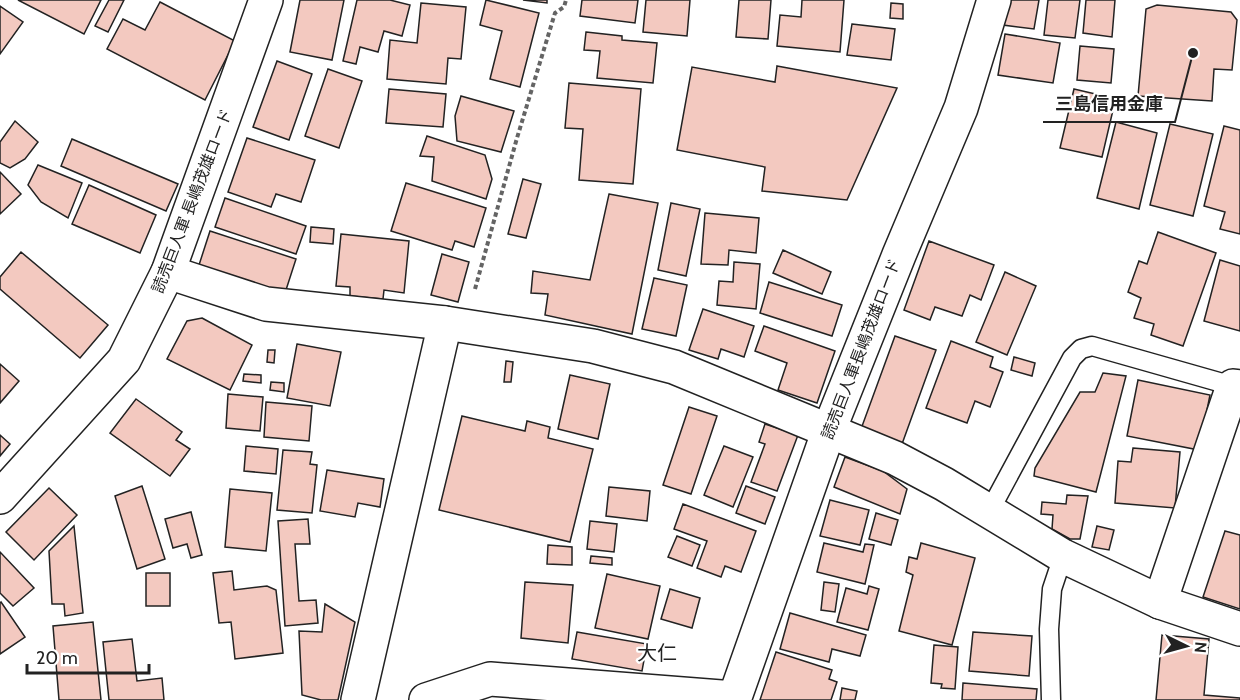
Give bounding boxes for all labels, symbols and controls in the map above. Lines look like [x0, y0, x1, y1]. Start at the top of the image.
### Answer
callout: 三島信用金庫 [1043, 86, 1175, 122]
text: 三島信用金庫 [1055, 93, 1163, 115]
street label: 読売巨人軍 長嶋茂雄ロード [148, 106, 236, 296]
street label: 読売巨人軍長嶋茂雄ロード [818, 256, 904, 442]
north arrow [1156, 616, 1216, 676]
scale bar [27, 637, 148, 675]
district label: 大仁 [637, 641, 677, 665]
text: N [1190, 641, 1210, 654]
text: 20 m [36, 647, 78, 669]

